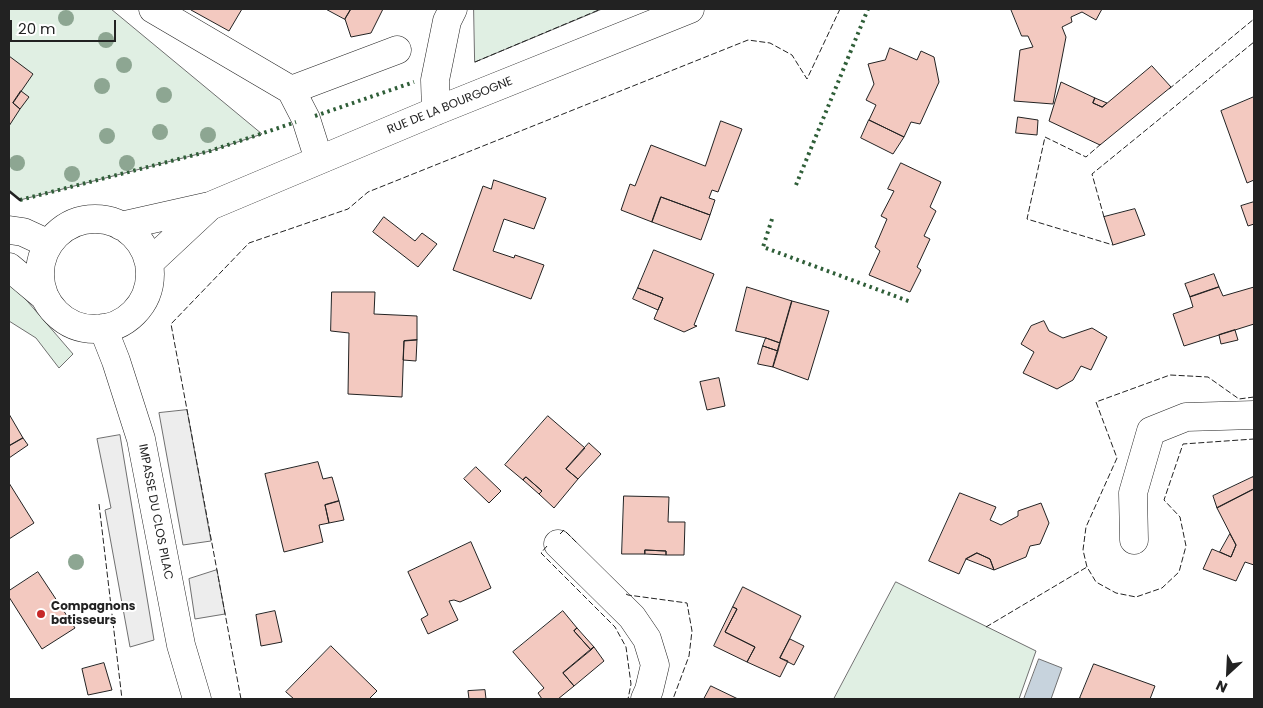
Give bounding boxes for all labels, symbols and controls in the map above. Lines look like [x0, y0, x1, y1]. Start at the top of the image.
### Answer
scale bar [12, 10, 119, 42]
text: 20 m [18, 18, 56, 39]
street label: RUE DE LA BOURGOGNE [385, 74, 515, 138]
street label: IMPASSE DU CLOS PILAC [135, 443, 175, 581]
place label: Compagnons batisseurs [51, 600, 135, 628]
marker: Compagnons batisseurs [35, 608, 47, 620]
north arrow [1203, 648, 1253, 698]
text: N [1213, 675, 1231, 698]

